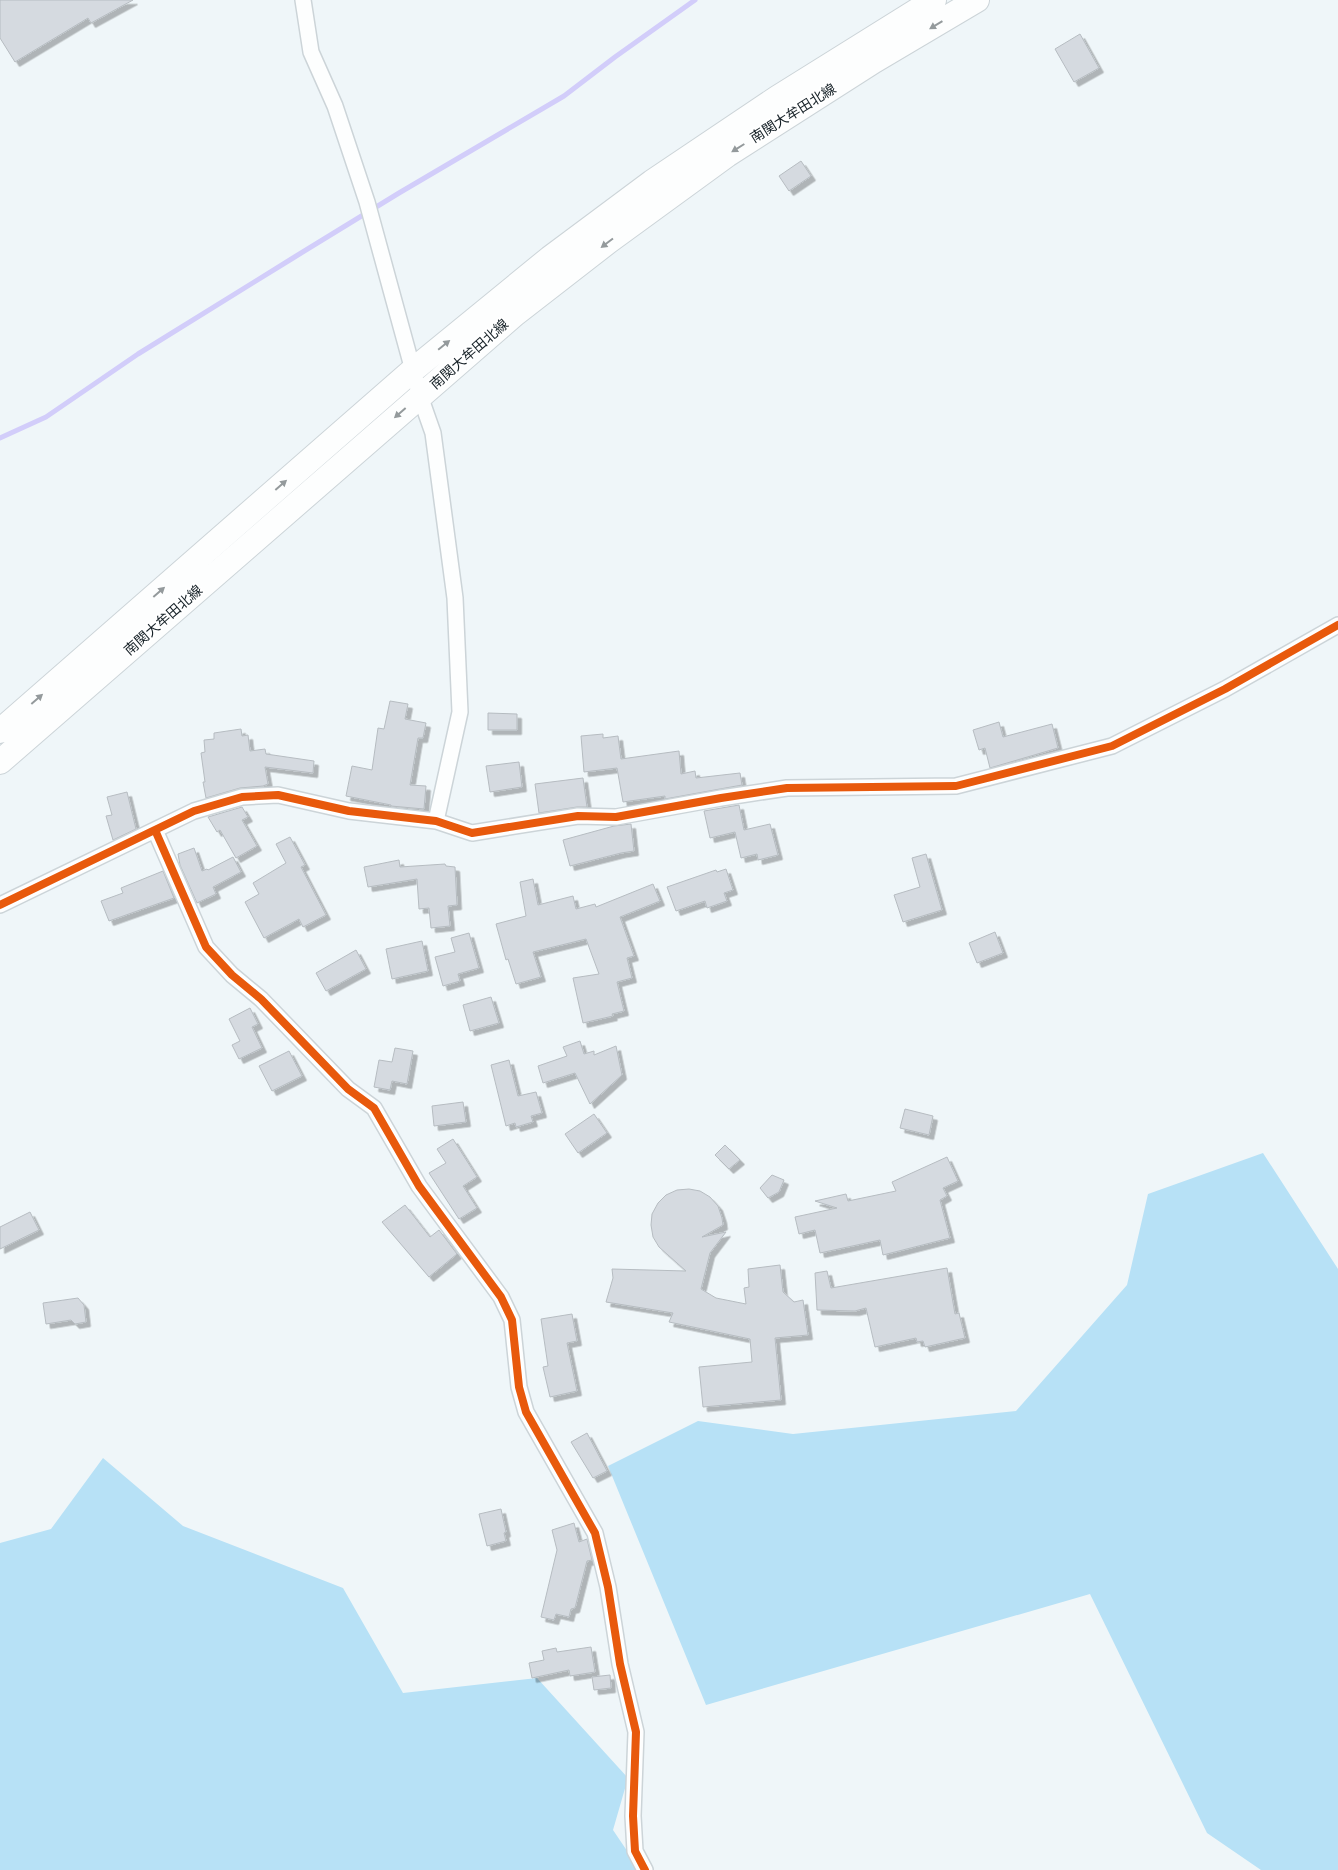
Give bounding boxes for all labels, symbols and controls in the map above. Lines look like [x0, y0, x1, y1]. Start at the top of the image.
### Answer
one-way arrow [929, 20, 942, 29]
street label: 南関大牟田北線 [747, 80, 839, 146]
one-way arrow [732, 143, 745, 152]
one-way arrow [601, 238, 614, 249]
street label: 南関大牟田北線 [427, 316, 511, 392]
one-way arrow [437, 339, 450, 350]
one-way arrow [394, 408, 407, 419]
one-way arrow [275, 479, 287, 491]
street label: 南関大牟田北線 [121, 582, 205, 658]
one-way arrow [153, 587, 165, 598]
one-way arrow [30, 693, 42, 705]

